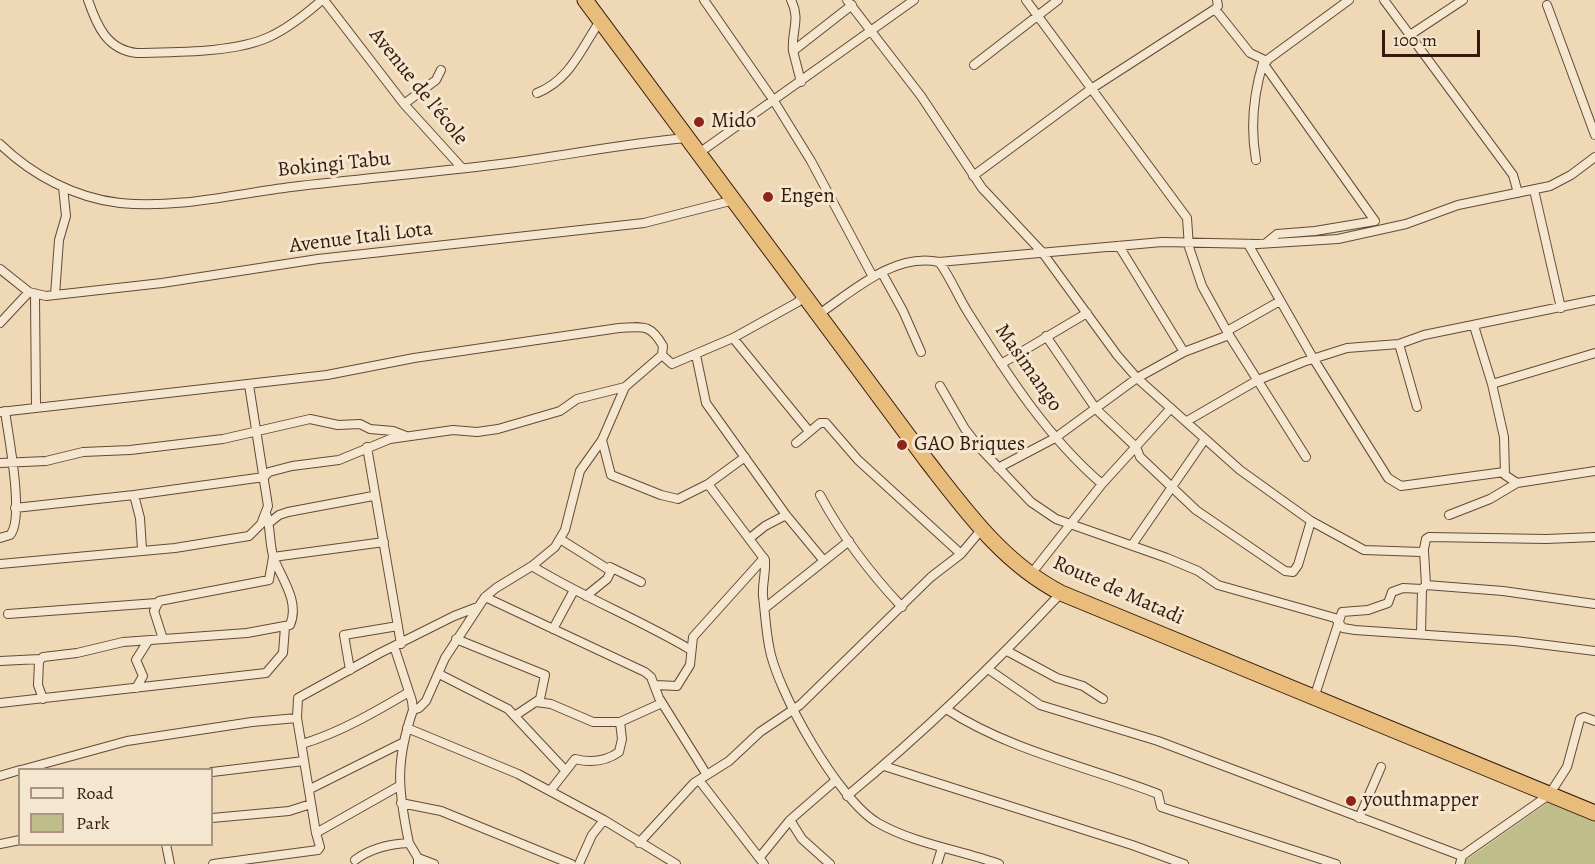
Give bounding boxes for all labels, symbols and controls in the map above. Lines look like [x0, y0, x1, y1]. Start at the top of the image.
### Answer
scale bar [1385, 18, 1482, 56]
street label: Avenue de l'école [363, 23, 473, 151]
text: 100 m [1393, 28, 1437, 52]
place label: Mido [711, 109, 756, 135]
marker: Mido [692, 115, 706, 129]
street label: Bokingi Tabu [276, 147, 392, 183]
place label: Engen [780, 184, 835, 210]
marker: Engen [761, 190, 775, 204]
street label: Avenue Itali Lota [288, 217, 434, 259]
street label: Masimango [989, 319, 1067, 417]
place label: GAO Briques [914, 432, 1025, 458]
marker: GAO Briques [895, 438, 909, 452]
street label: Route de Matadi [1049, 551, 1187, 631]
legend [18, 768, 213, 846]
text: Road [76, 781, 113, 805]
place label: youthmapper [1363, 788, 1479, 814]
marker: youthmapper [1344, 794, 1358, 808]
text: Park [76, 811, 110, 835]

